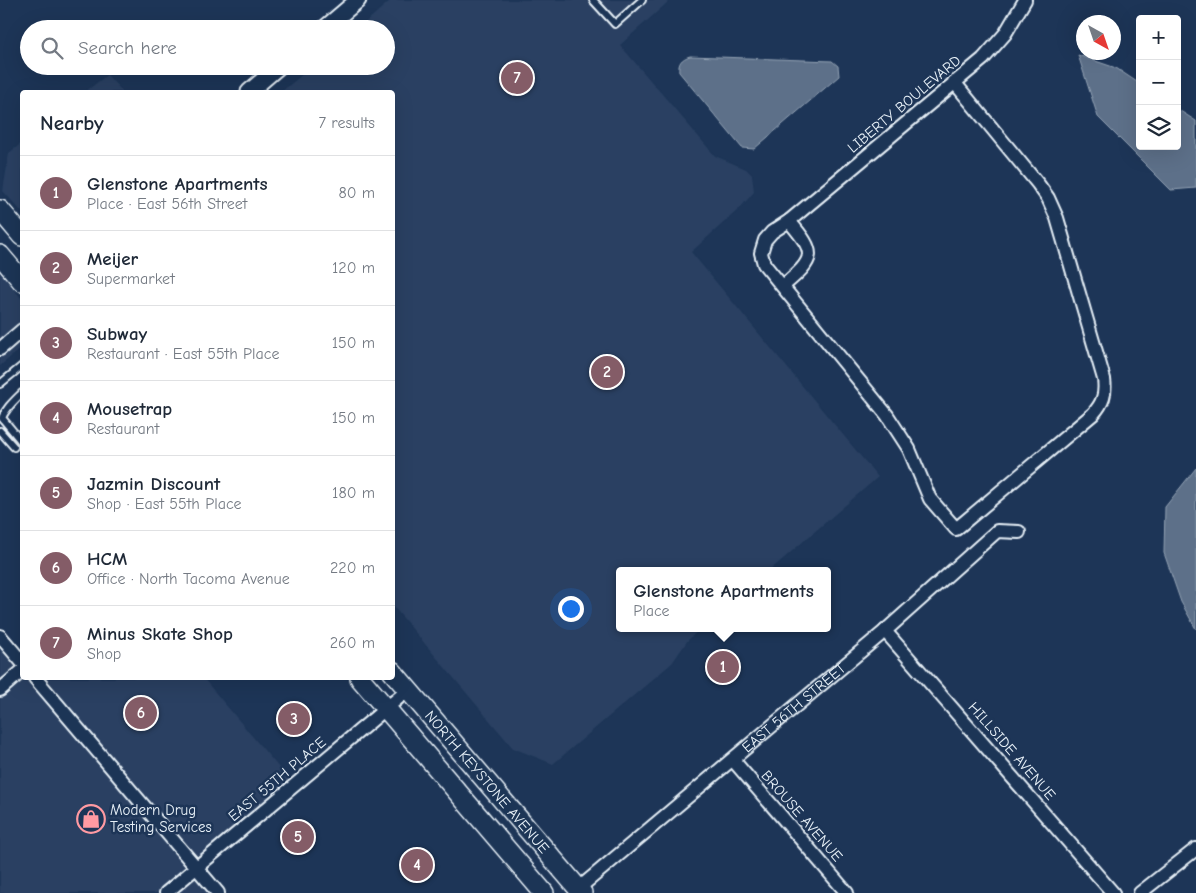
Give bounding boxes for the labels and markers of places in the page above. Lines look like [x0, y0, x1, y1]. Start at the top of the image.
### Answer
pin: 7 [501, 59, 533, 97]
pin: 2 [591, 353, 623, 391]
pin: 1 [707, 648, 739, 686]
pin: 6 [125, 694, 157, 732]
pin: 3 [278, 700, 310, 738]
place label: Modern Drug Testing Services [110, 801, 212, 836]
shop icon: Modern Drug Testing Services [76, 804, 106, 834]
pin: 5 [282, 818, 314, 856]
pin: 4 [401, 846, 433, 884]

